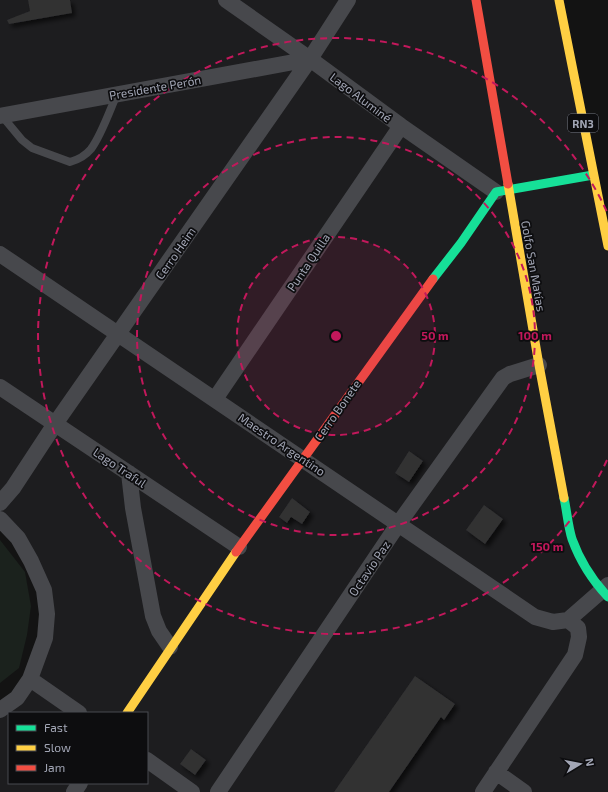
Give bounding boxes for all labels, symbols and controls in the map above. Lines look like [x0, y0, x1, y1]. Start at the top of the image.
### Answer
street label: Lago Aluminé [327, 69, 395, 125]
street label: Presidente Perón [108, 72, 202, 102]
road number: RN3 [568, 114, 598, 132]
street label: Golfo San Matías [519, 219, 549, 313]
street label: Cerro Heim [152, 224, 198, 282]
street label: Punta Quilla [284, 231, 333, 294]
text: 50 m [421, 328, 449, 342]
text: 100 m [518, 328, 552, 342]
centre of rings [329, 329, 343, 343]
street label: Cerro Bonete [311, 377, 363, 443]
street label: Maestro Argentino [236, 410, 328, 478]
street label: Lago Traful [91, 444, 149, 490]
street label: Octavio Paz [345, 538, 393, 598]
text: 150 m [531, 539, 563, 553]
legend [8, 712, 148, 784]
text: Fast [44, 720, 68, 734]
text: Slow [44, 740, 71, 754]
north arrow [560, 744, 600, 784]
text: N [583, 757, 597, 767]
text: Jam [44, 760, 65, 774]

